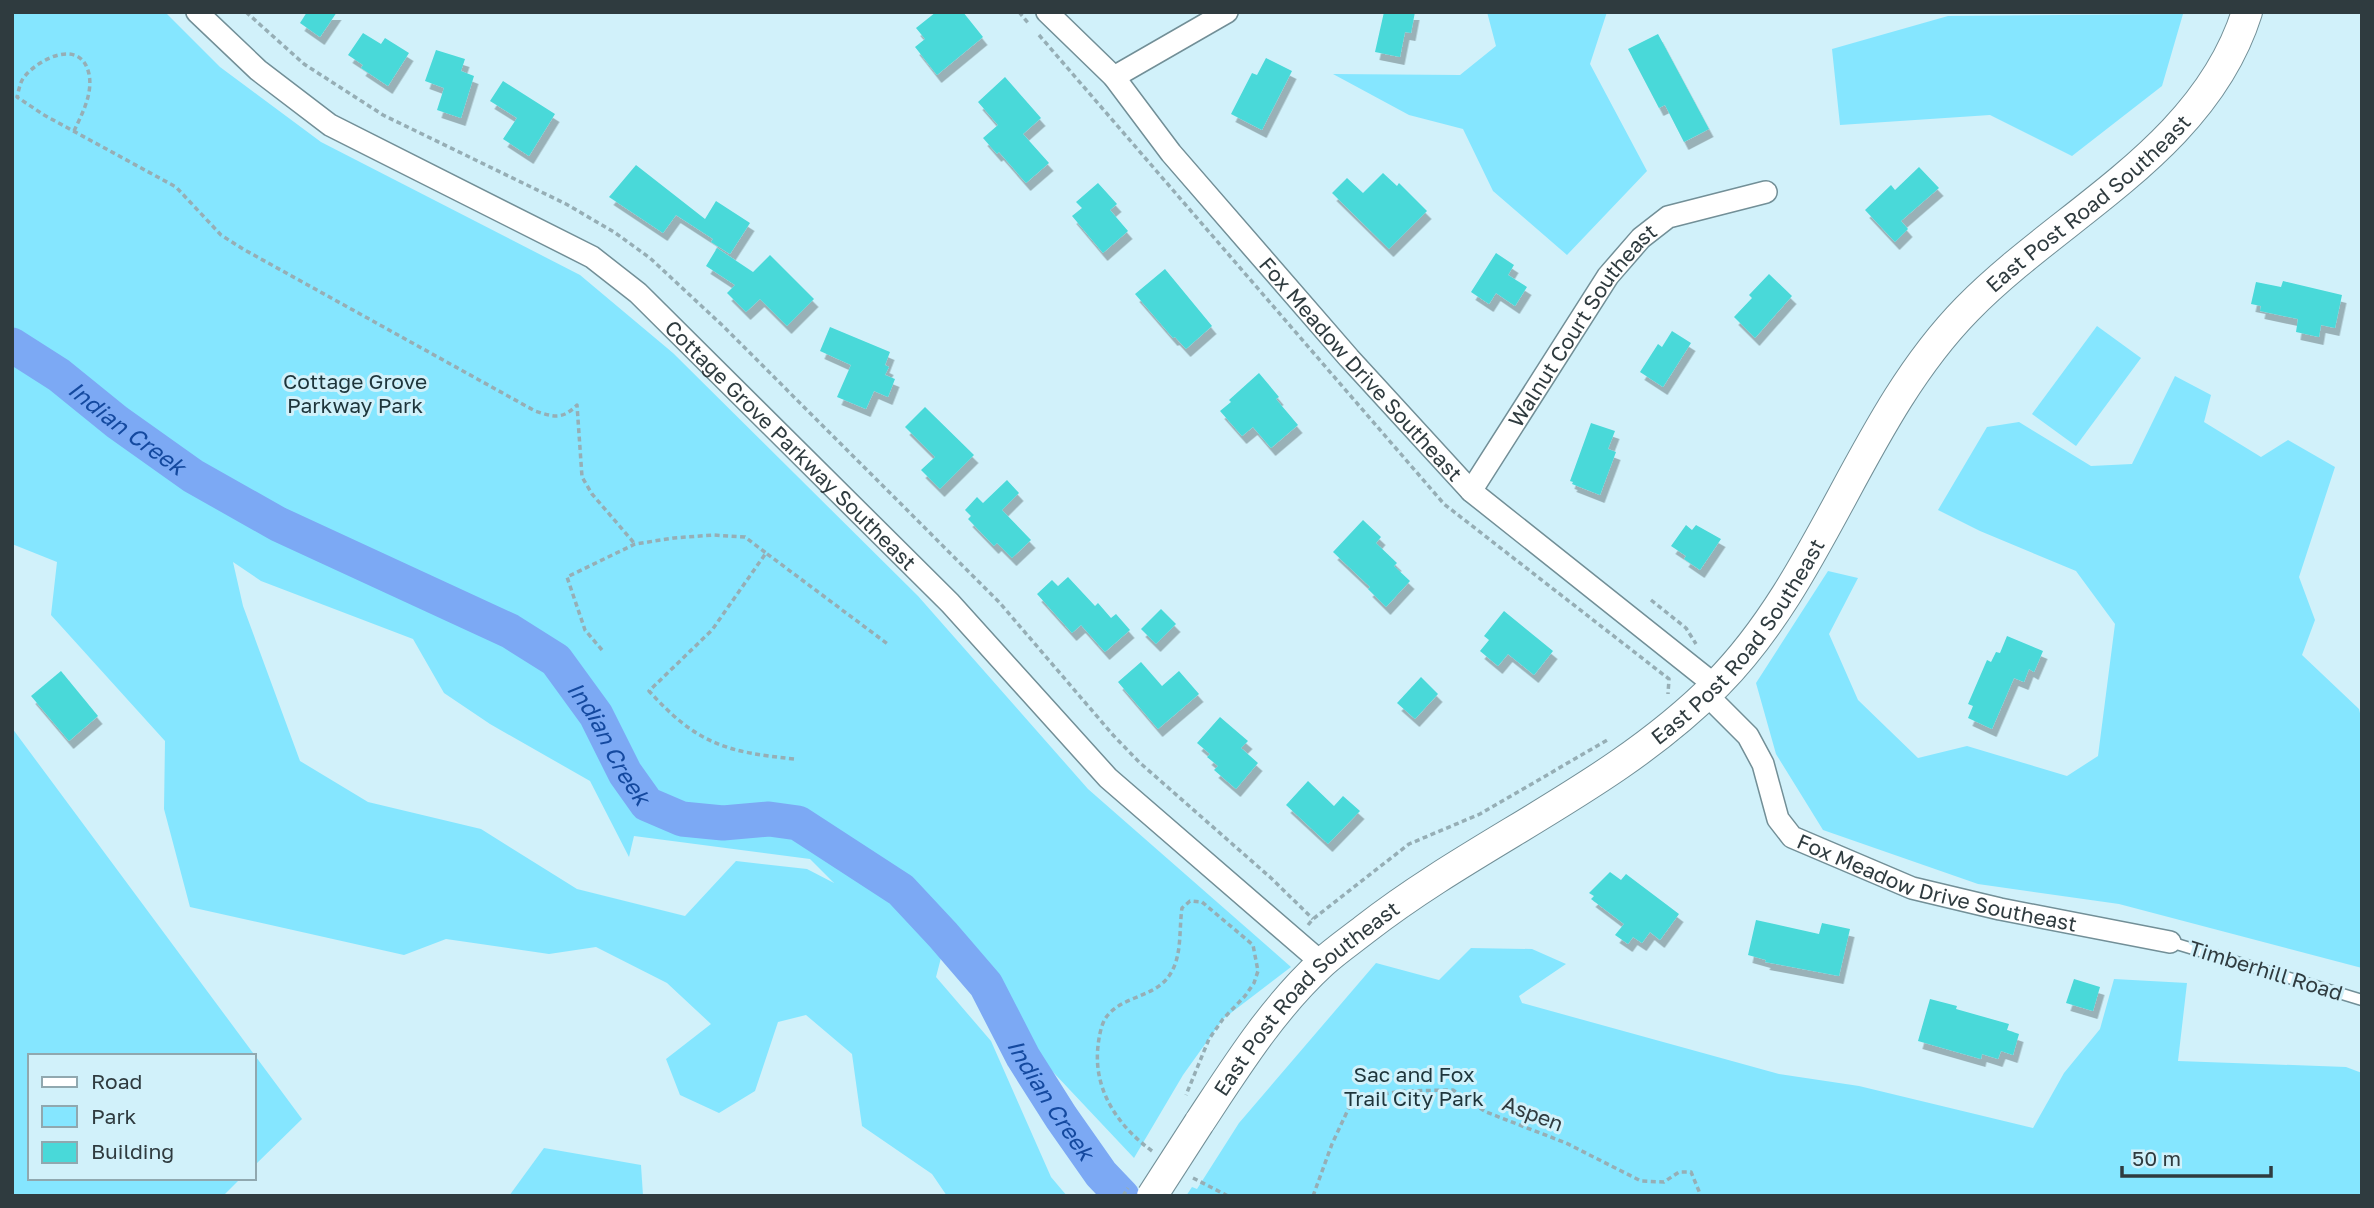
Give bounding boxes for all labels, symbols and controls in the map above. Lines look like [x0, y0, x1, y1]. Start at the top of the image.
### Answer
street label: East Post Road Southeast [1980, 109, 2196, 298]
street label: Walnut Court Southeast [1502, 218, 1662, 432]
street label: Fox Meadow Drive Southeast [1254, 251, 1468, 486]
street label: Cottage Grove Parkway Southeast [660, 314, 922, 575]
park label: Cottage Grove Parkway Park [283, 368, 427, 418]
water label: Indian Creek [63, 375, 193, 481]
street label: East Post Road Southeast [1646, 534, 1830, 750]
water label: Indian Creek [562, 676, 658, 812]
street label: Fox Meadow Drive Southeast [1793, 828, 2079, 937]
street label: East Post Road Southeast [1208, 895, 1404, 1100]
street label: Timberhill Road [2186, 934, 2346, 1006]
water label: Indian Creek [1002, 1034, 1102, 1167]
legend [28, 1054, 256, 1180]
park label: Sac and Fox Trail City Park [1344, 1061, 1484, 1111]
text: Road [91, 1068, 142, 1094]
street label: Aspen [1499, 1090, 1567, 1136]
text: Park [91, 1103, 137, 1129]
scale bar [2122, 1134, 2271, 1178]
text: Building [91, 1138, 174, 1164]
text: 50 m [2132, 1145, 2181, 1171]

